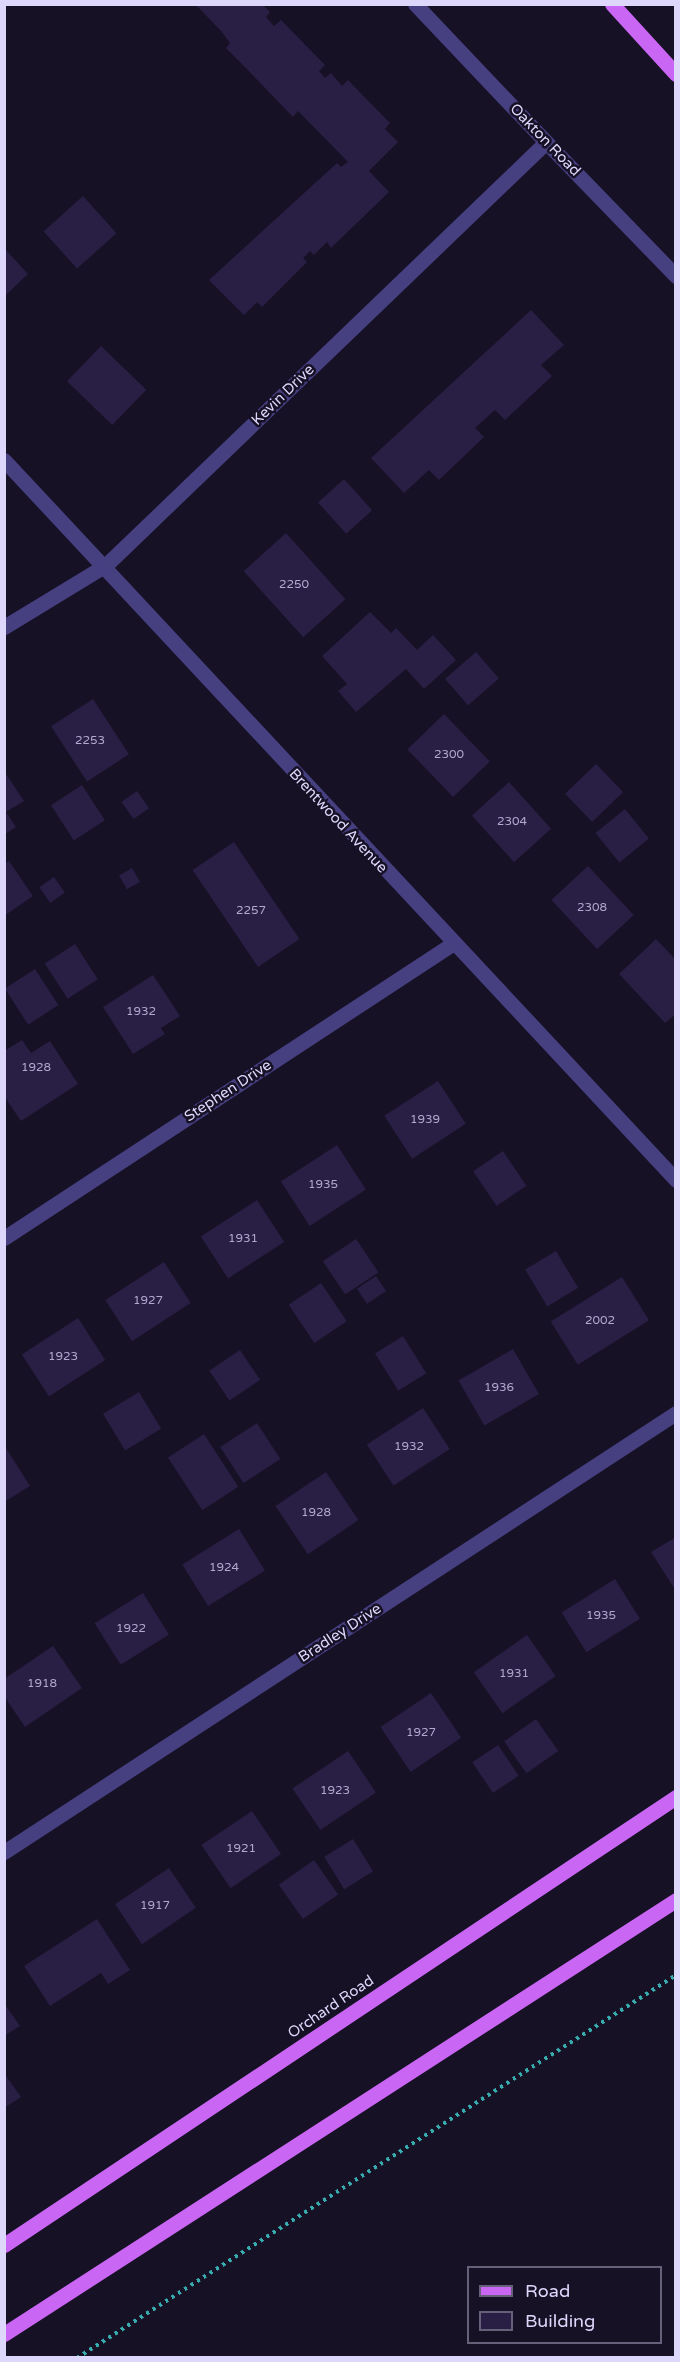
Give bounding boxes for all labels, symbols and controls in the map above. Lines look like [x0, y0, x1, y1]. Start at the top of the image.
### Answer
street label: Oakton Road [506, 100, 584, 180]
street label: Kevin Drive [248, 361, 318, 429]
house number: 2250 [279, 578, 309, 592]
house number: 2253 [75, 734, 105, 748]
house number: 2300 [434, 748, 464, 762]
street label: Brentwood Avenue [285, 765, 391, 877]
house number: 2304 [497, 815, 527, 829]
house number: 2308 [577, 901, 607, 915]
house number: 2257 [236, 904, 266, 918]
house number: 1932 [126, 1005, 156, 1019]
street label: Stephen Drive [181, 1056, 275, 1126]
house number: 1928 [21, 1061, 51, 1075]
house number: 1939 [410, 1113, 440, 1127]
house number: 1935 [308, 1178, 338, 1192]
house number: 1931 [228, 1232, 258, 1246]
house number: 1927 [133, 1294, 163, 1308]
house number: 2002 [585, 1314, 615, 1328]
house number: 1923 [48, 1350, 78, 1364]
house number: 1936 [484, 1381, 514, 1395]
house number: 1932 [394, 1440, 424, 1454]
house number: 1928 [301, 1506, 331, 1520]
house number: 1924 [209, 1561, 239, 1575]
street label: Bradley Drive [295, 1600, 385, 1666]
house number: 1935 [586, 1609, 616, 1623]
house number: 1922 [116, 1622, 146, 1636]
house number: 1931 [499, 1667, 529, 1681]
house number: 1918 [27, 1677, 57, 1691]
house number: 1927 [406, 1726, 436, 1740]
house number: 1923 [320, 1784, 350, 1798]
house number: 1921 [226, 1842, 256, 1856]
house number: 1917 [140, 1899, 170, 1913]
street label: Orchard Road [285, 1972, 377, 2042]
legend [467, 2266, 662, 2344]
text: Road [525, 2280, 570, 2302]
text: Building [525, 2310, 595, 2332]

